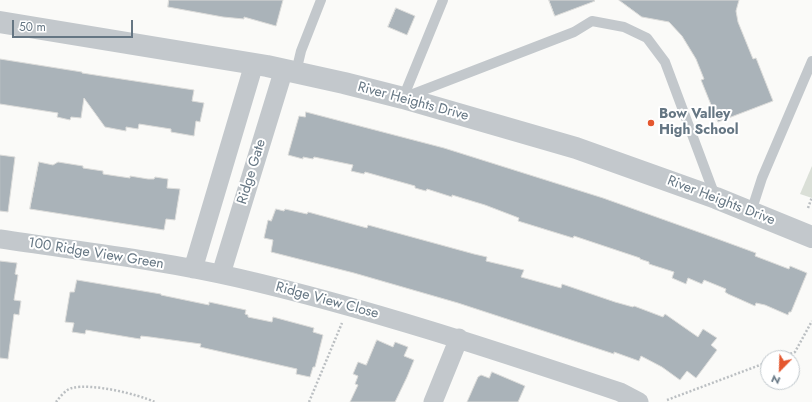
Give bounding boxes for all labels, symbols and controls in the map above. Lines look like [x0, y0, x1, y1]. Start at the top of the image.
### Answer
scale bar [14, 12, 135, 38]
text: 50 m [19, 18, 46, 36]
street label: River Heights Drive [356, 79, 470, 125]
place label: Bow Valley High School [659, 107, 739, 140]
marker: Bow Valley High School [646, 118, 656, 128]
street label: Ridge Gate [234, 138, 270, 206]
street label: River Heights Drive [665, 173, 777, 229]
street label: 100 Ridge View Green [27, 235, 165, 273]
street label: Ridge View Close [274, 279, 380, 323]
north arrow [760, 350, 800, 390]
text: N [769, 371, 783, 389]

